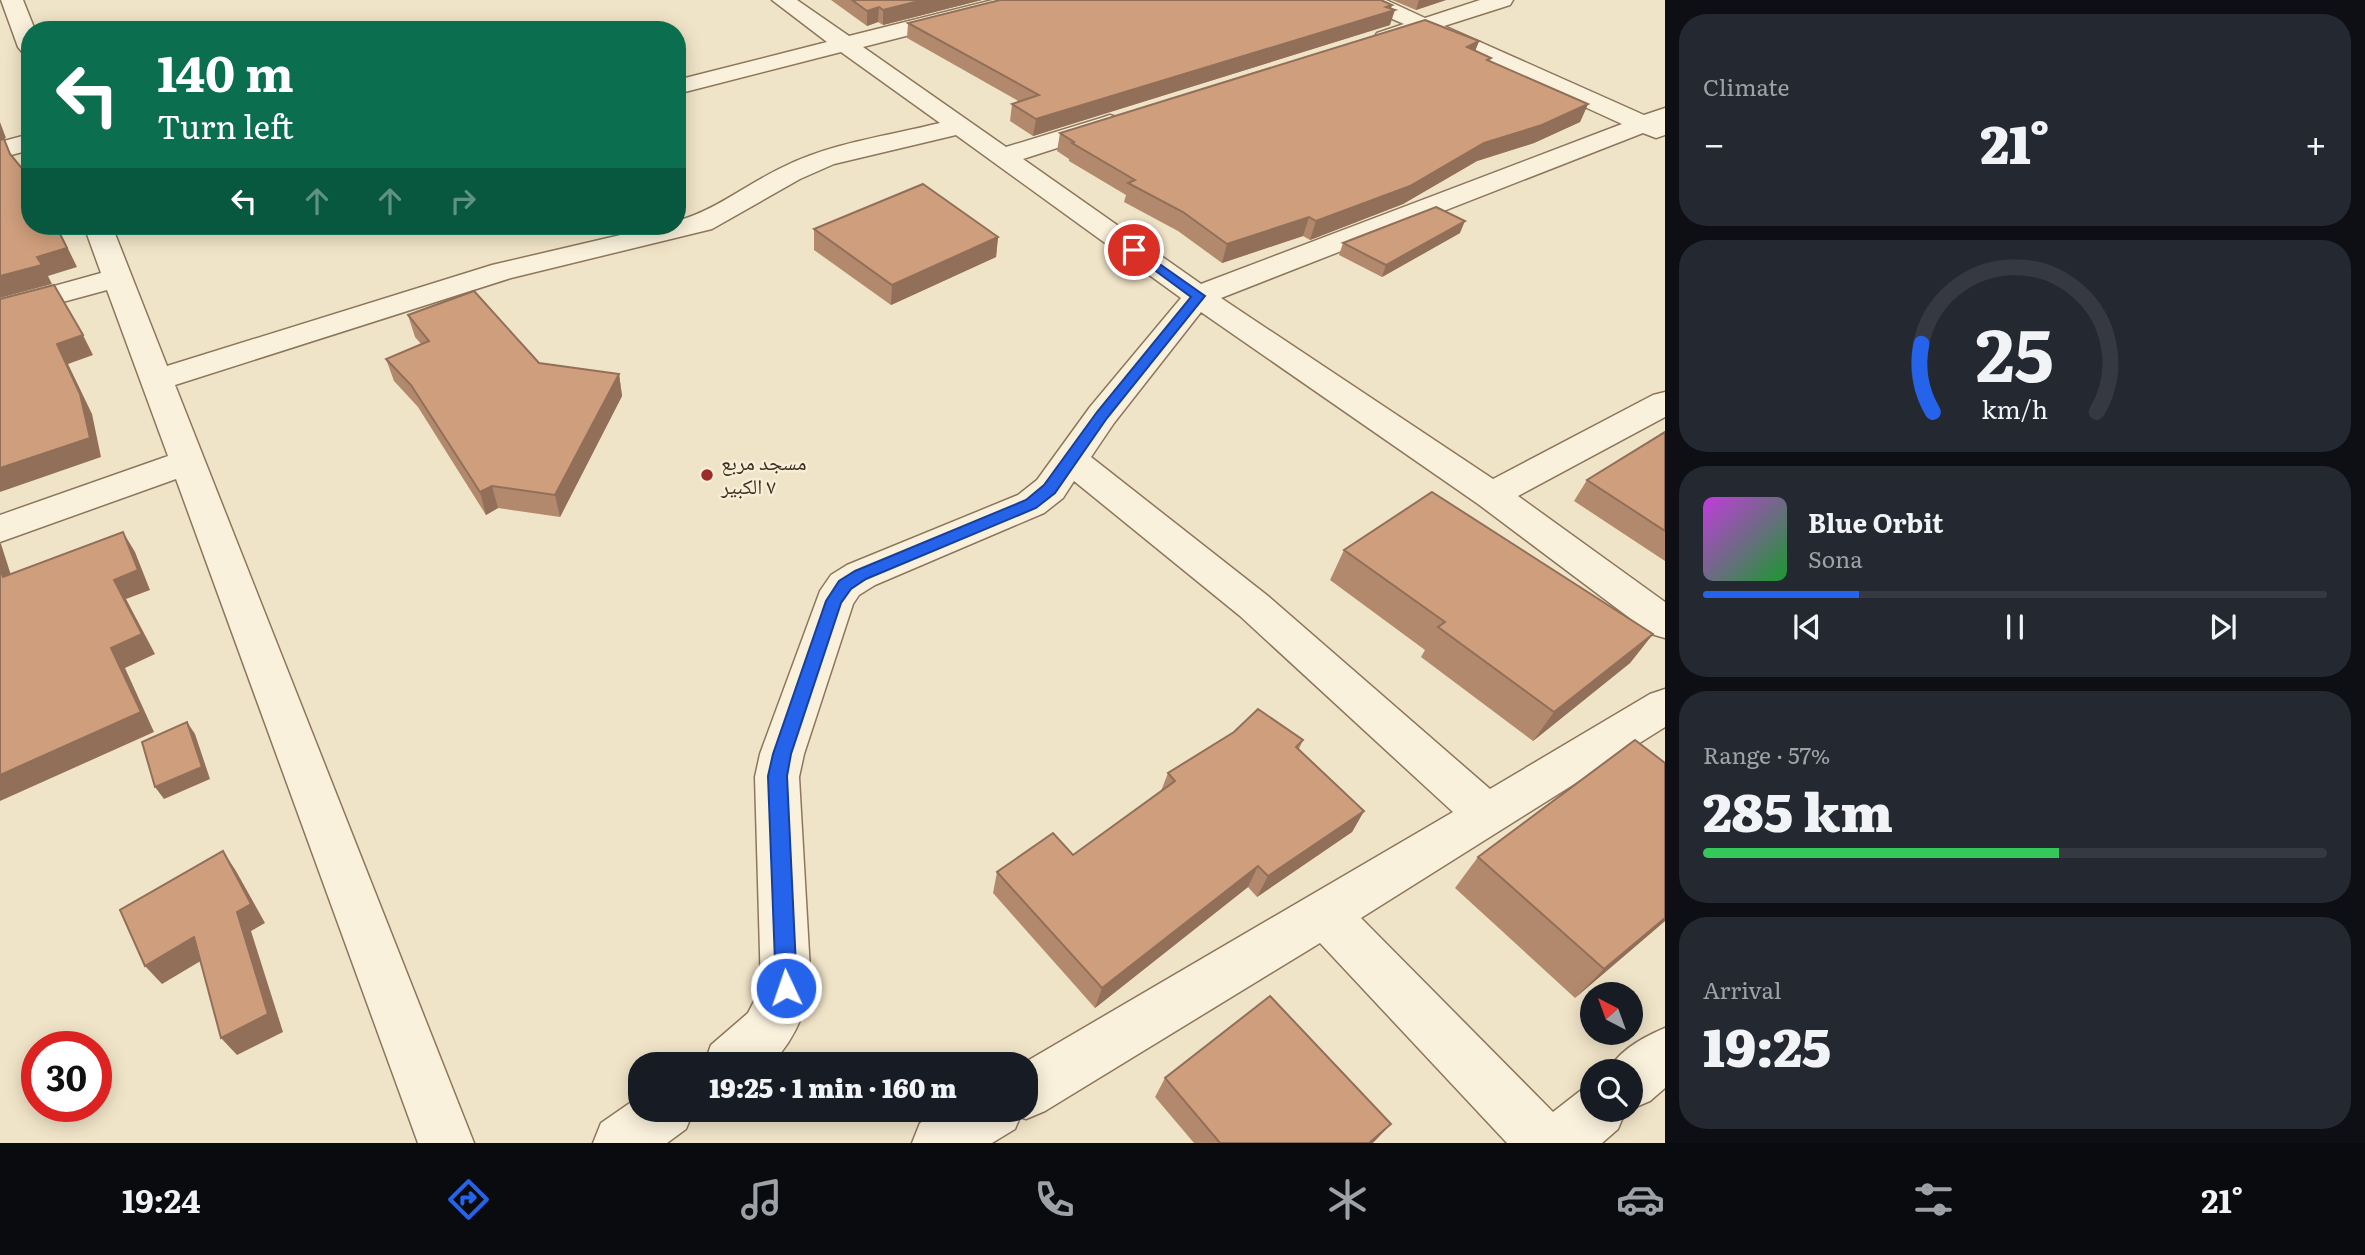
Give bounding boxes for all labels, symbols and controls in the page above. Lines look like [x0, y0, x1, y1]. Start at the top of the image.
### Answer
text: 140 m [157, 34, 294, 107]
icon: left [42, 49, 133, 140]
text: Climate [1703, 69, 1789, 103]
text: Turn left [157, 101, 294, 149]
text: 21° [1980, 103, 2050, 180]
text: − [1703, 113, 1725, 170]
text: + [2305, 113, 2327, 170]
icon: left [225, 182, 263, 220]
icon: ahead [298, 182, 336, 220]
icon: ahead [371, 182, 409, 220]
icon: right [444, 182, 482, 220]
pin [1104, 220, 1164, 280]
icon: arrive [1115, 231, 1153, 269]
text: 25 [1976, 296, 2054, 404]
text: km/h [1982, 389, 2048, 426]
place label: مسجد مربع ٧ الكبير [720, 445, 807, 500]
marker: مسجد مربع ٧ الكبير [699, 467, 715, 483]
text: Blue Orbit [1808, 502, 1943, 541]
text: Sona [1808, 541, 1863, 575]
icon: previous [1788, 608, 1826, 646]
icon: pause [1996, 608, 2034, 646]
icon: next [2204, 608, 2242, 646]
text: Range · 57% [1703, 737, 1830, 771]
text: 285 km [1703, 771, 1893, 848]
position arrow [749, 951, 823, 1025]
text: Arrival [1703, 972, 1782, 1006]
north arrow [1580, 982, 1643, 1045]
map controls [1580, 982, 1643, 1122]
text: 19:25 [1703, 1006, 1831, 1083]
speed limit sign: 30 [21, 1031, 112, 1122]
button: search [1580, 1059, 1643, 1122]
text: 19:25 · 1 min · 160 m [709, 1067, 957, 1106]
text: 19:24 [122, 1175, 200, 1223]
icon: directions [444, 1175, 493, 1224]
icon: music [737, 1175, 786, 1224]
icon: phone [1030, 1175, 1079, 1224]
icon: climate [1323, 1175, 1372, 1224]
icon: car [1616, 1175, 1665, 1224]
icon: filters [1909, 1175, 1958, 1224]
text: 21° [2201, 1175, 2243, 1223]

